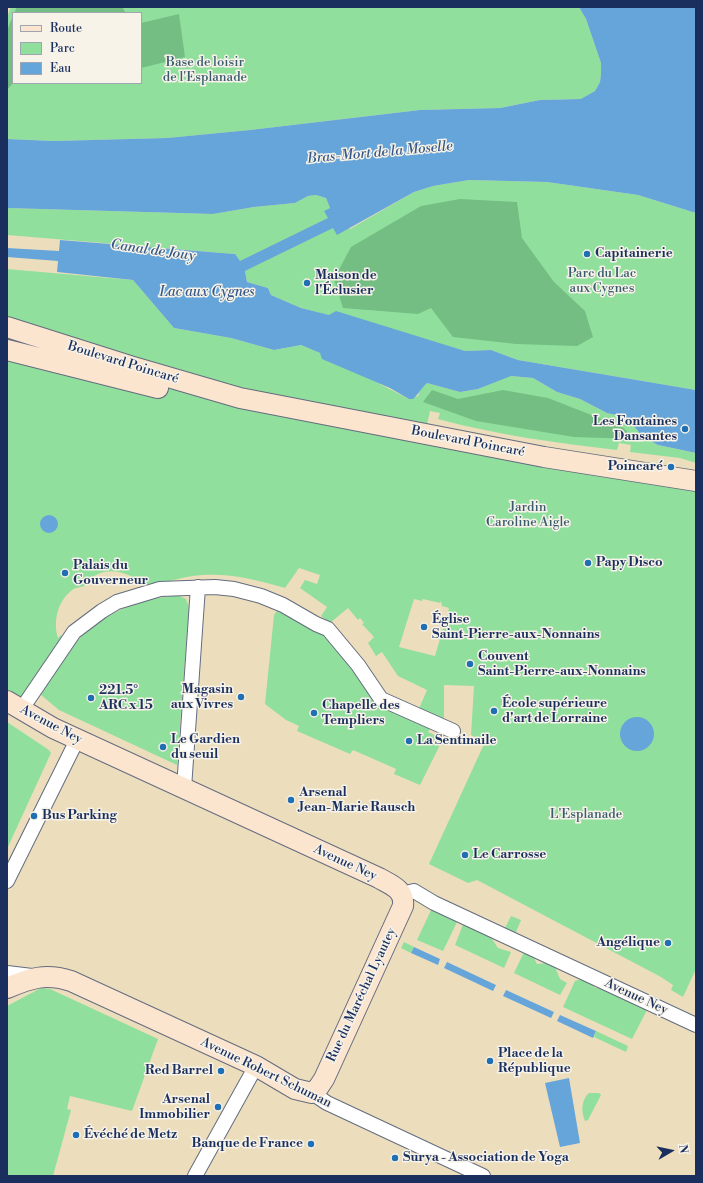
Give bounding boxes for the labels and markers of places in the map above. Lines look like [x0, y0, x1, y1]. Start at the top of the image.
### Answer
place label: Capitainerie [595, 246, 673, 262]
marker: Capitainerie [582, 249, 592, 259]
place label: Maison de l'Éclusier [315, 268, 377, 299]
marker: Maison de l'Éclusier [302, 278, 312, 288]
place label: Les Fontaines Dansantes [593, 414, 677, 445]
marker: Les Fontaines Dansantes [680, 424, 690, 434]
place label: Poincaré [608, 459, 663, 475]
marker: Poincaré [666, 462, 676, 472]
place label: Papy Disco [596, 555, 663, 571]
place label: Palais du Gouverneur [73, 558, 148, 589]
marker: Papy Disco [583, 558, 593, 568]
marker: Palais du Gouverneur [60, 568, 70, 578]
place label: Église Saint-Pierre-aux-Nonnains [432, 612, 600, 643]
marker: Église Saint-Pierre-aux-Nonnains [419, 622, 429, 632]
place label: Couvent Saint-Pierre-aux-Nonnains [478, 649, 646, 680]
marker: Couvent Saint-Pierre-aux-Nonnains [465, 659, 475, 669]
place label: Magasin aux Vivres [171, 682, 233, 713]
place label: 221.5° ARC x 15 [99, 683, 153, 714]
marker: Magasin aux Vivres [236, 692, 246, 702]
marker: 221.5° ARC x 15 [86, 693, 96, 703]
place label: École supérieure d'art de Lorraine [502, 696, 607, 727]
place label: Chapelle des Templiers [322, 698, 400, 729]
marker: École supérieure d'art de Lorraine [489, 706, 499, 716]
marker: Chapelle des Templiers [309, 708, 319, 718]
place label: Le Gardien du seuil [171, 732, 240, 763]
place label: La Sentinaile [417, 733, 496, 749]
marker: La Sentinaile [404, 736, 414, 746]
marker: Le Gardien du seuil [158, 742, 168, 752]
place label: Arsenal Jean-Marie Rausch [299, 785, 415, 816]
marker: Arsenal Jean-Marie Rausch [286, 795, 296, 805]
place label: Bus Parking [42, 808, 117, 824]
marker: Bus Parking [29, 811, 39, 821]
place label: Le Carrosse [473, 847, 546, 863]
marker: Le Carrosse [460, 850, 470, 860]
place label: Angélique [596, 935, 660, 951]
marker: Angélique [663, 938, 673, 948]
place label: Place de la République [498, 1046, 571, 1077]
marker: Place de la République [485, 1056, 495, 1066]
place label: Red Barrel [145, 1063, 213, 1079]
marker: Red Barrel [216, 1066, 226, 1076]
place label: Arsenal Immobilier [139, 1092, 210, 1123]
marker: Arsenal Immobilier [213, 1102, 223, 1112]
place label: Évéché de Metz [84, 1127, 177, 1143]
marker: Évéché de Metz [71, 1130, 81, 1140]
place label: Banque de France [191, 1136, 303, 1152]
marker: Banque de France [306, 1139, 316, 1149]
place label: Surya - Association de Yoga [403, 1150, 569, 1166]
marker: Surya - Association de Yoga [390, 1153, 400, 1163]

